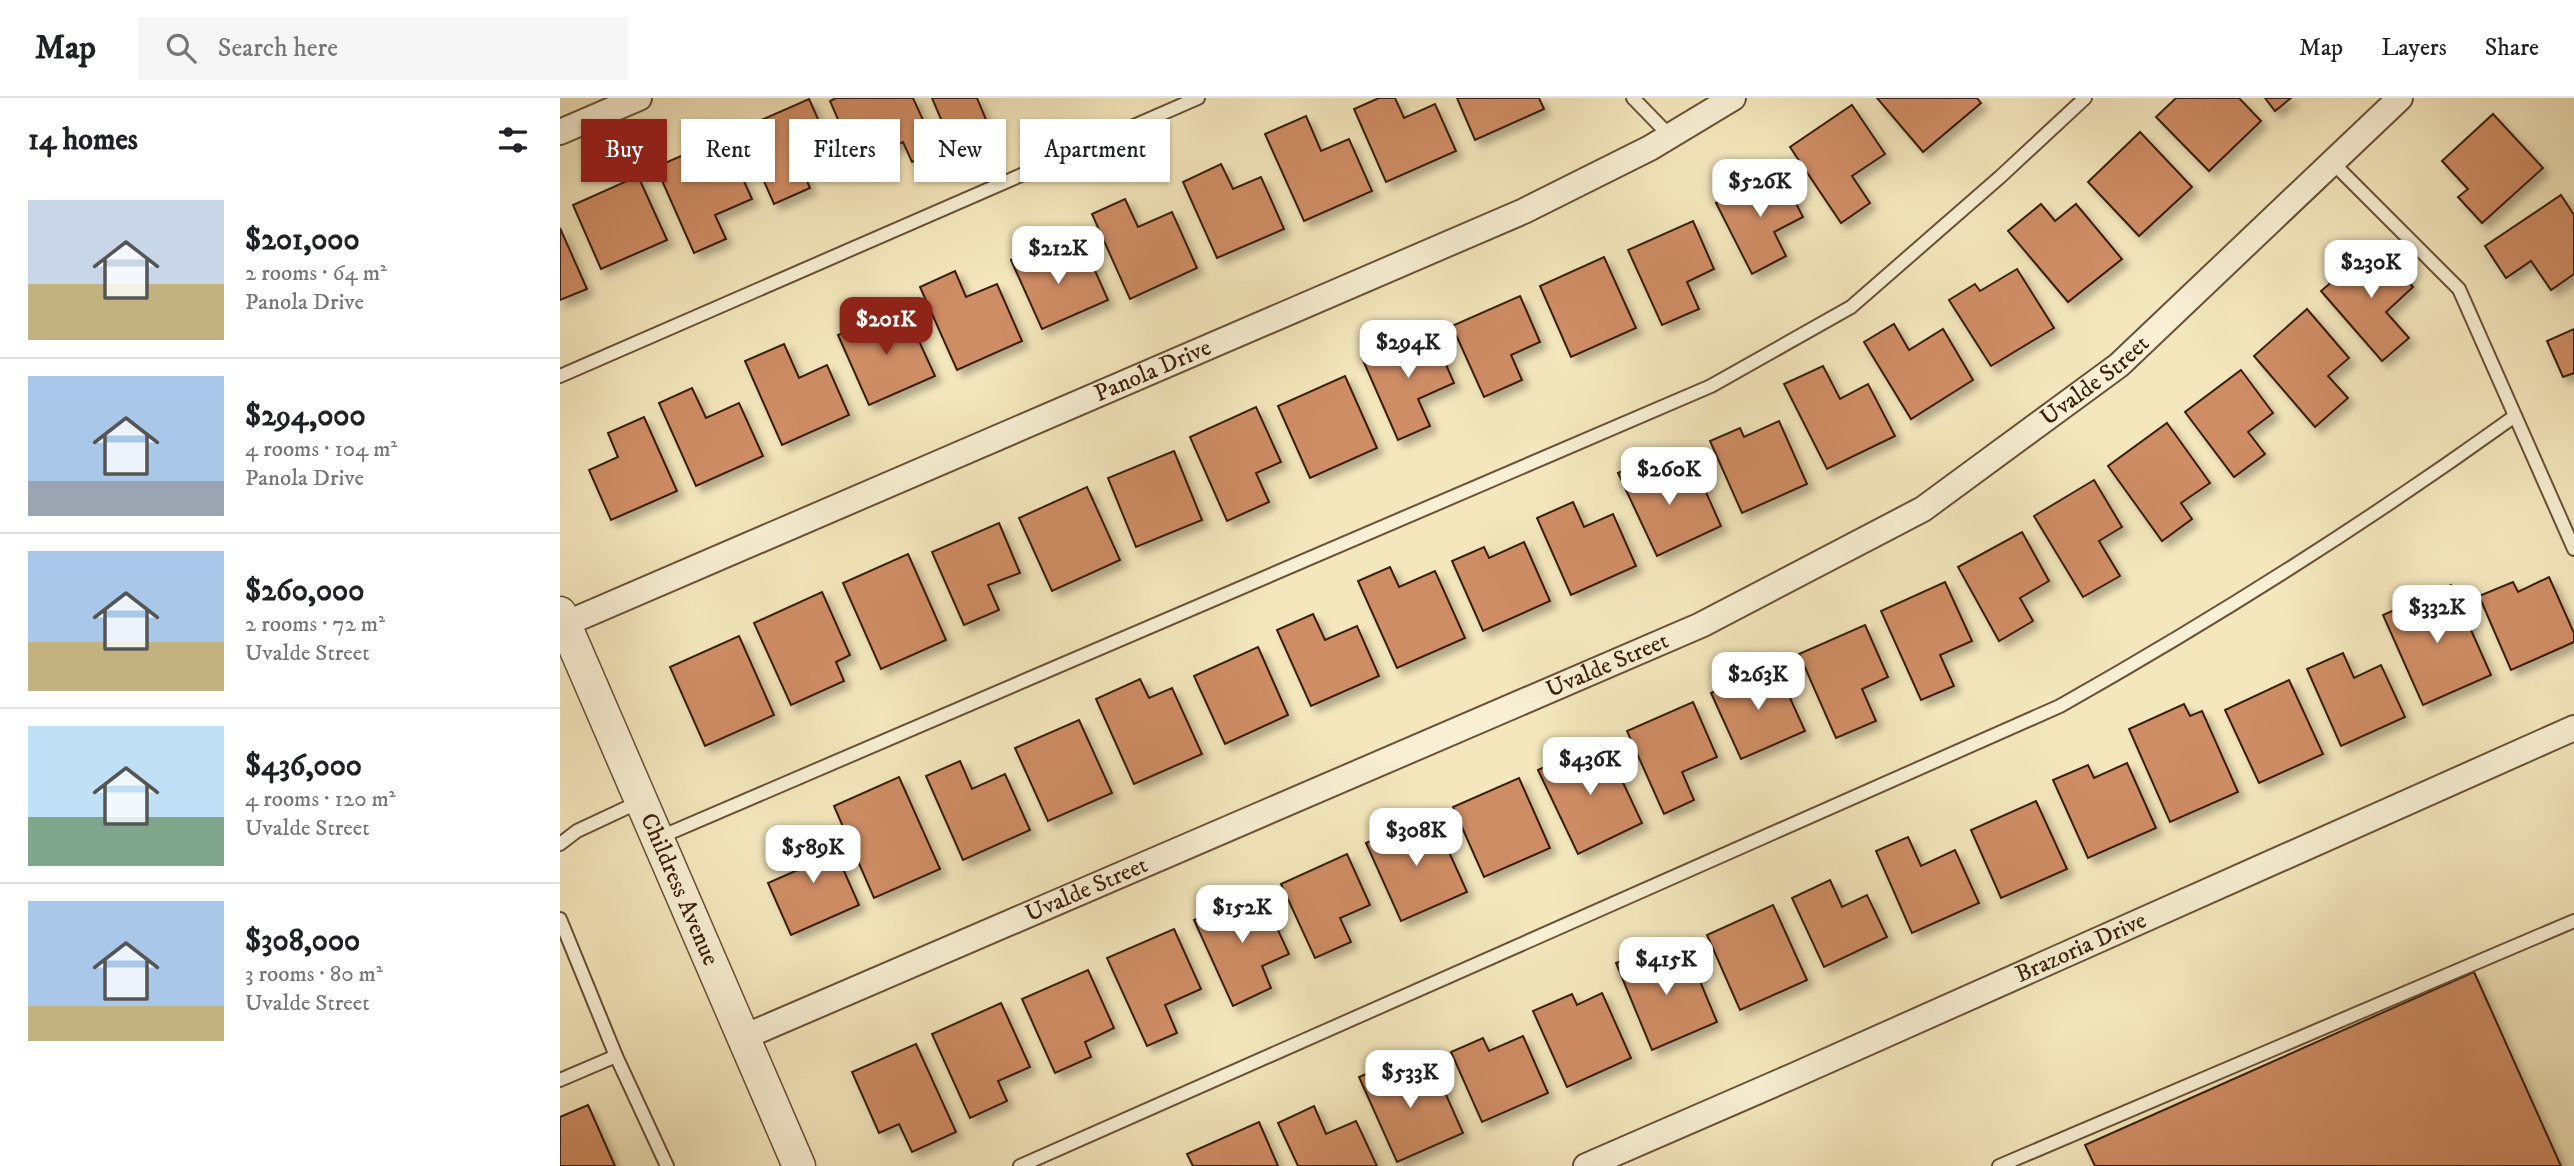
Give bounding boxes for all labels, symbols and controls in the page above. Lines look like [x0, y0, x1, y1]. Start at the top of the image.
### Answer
search box [138, 17, 628, 80]
text: Map [35, 28, 96, 69]
icon: search [162, 29, 200, 67]
text: Search here [218, 32, 338, 65]
text: Map [2299, 33, 2343, 63]
text: Layers [2381, 33, 2447, 63]
text: Share [2485, 33, 2539, 63]
chip: Buy [581, 119, 667, 182]
chip: Rent [681, 119, 775, 182]
chip: Filters [789, 119, 900, 182]
chip: New [914, 119, 1006, 182]
chip: Apartment [1020, 119, 1170, 182]
icon: filters [494, 121, 532, 159]
text: 14 homes [28, 122, 138, 159]
pin: $526K [1711, 159, 1809, 219]
text: $526K [1728, 167, 1792, 196]
text: $201,000 [245, 222, 360, 259]
pin: $212K [1009, 226, 1107, 286]
icon: home [84, 228, 168, 312]
text: $212K [1028, 234, 1088, 263]
pin: $230K [2322, 240, 2420, 300]
text: $230K [2341, 248, 2401, 277]
text: 2 rooms · 64 m² [245, 259, 387, 288]
text: Panola Drive [245, 288, 364, 317]
pin: $201K [837, 298, 935, 357]
text: $201K [856, 305, 916, 334]
pin: $294K [1359, 320, 1457, 380]
text: $294K [1376, 328, 1440, 357]
street label: Uvalde Street [2035, 329, 2156, 433]
street label: Panola Drive [1090, 332, 1216, 409]
text: $294,000 [245, 398, 366, 435]
icon: home [84, 404, 168, 488]
text: 4 rooms · 104 m² [245, 435, 397, 464]
pin: $260K [1620, 448, 1718, 507]
text: $260K [1637, 455, 1701, 484]
text: Panola Drive [245, 464, 364, 493]
text: $260,000 [245, 573, 364, 610]
icon: home [84, 579, 168, 663]
pin: $332K [2388, 586, 2486, 645]
text: $332K [2408, 593, 2466, 622]
text: 2 rooms · 72 m² [245, 610, 385, 639]
street label: Uvalde Street [1542, 626, 1673, 705]
text: Uvalde Street [245, 639, 370, 668]
pin: $263K [1709, 652, 1807, 712]
text: $263K [1728, 660, 1788, 689]
pin: $436K [1541, 738, 1639, 797]
text: $436K [1559, 745, 1621, 774]
text: $436,000 [245, 748, 362, 785]
icon: home [84, 754, 168, 838]
text: 4 rooms · 120 m² [245, 785, 396, 814]
street label: Childress Avenue [633, 808, 726, 970]
pin: $308K [1367, 808, 1465, 868]
text: Uvalde Street [245, 814, 370, 843]
text: $308K [1385, 816, 1447, 845]
pin: $589K [764, 826, 862, 885]
text: $589K [781, 833, 845, 862]
street label: Uvalde Street [1021, 850, 1153, 929]
pin: $152K [1193, 886, 1291, 945]
text: $152K [1212, 893, 1272, 922]
street label: Brazoria Drive [2011, 905, 2151, 990]
text: $308,000 [245, 923, 360, 960]
icon: home [84, 929, 168, 1013]
pin: $415K [1617, 937, 1715, 997]
text: $415K [1635, 945, 1697, 974]
text: 3 rooms · 80 m² [245, 960, 383, 989]
text: Uvalde Street [245, 989, 370, 1018]
pin: $533K [1361, 1051, 1459, 1110]
text: $533K [1381, 1058, 1439, 1087]

